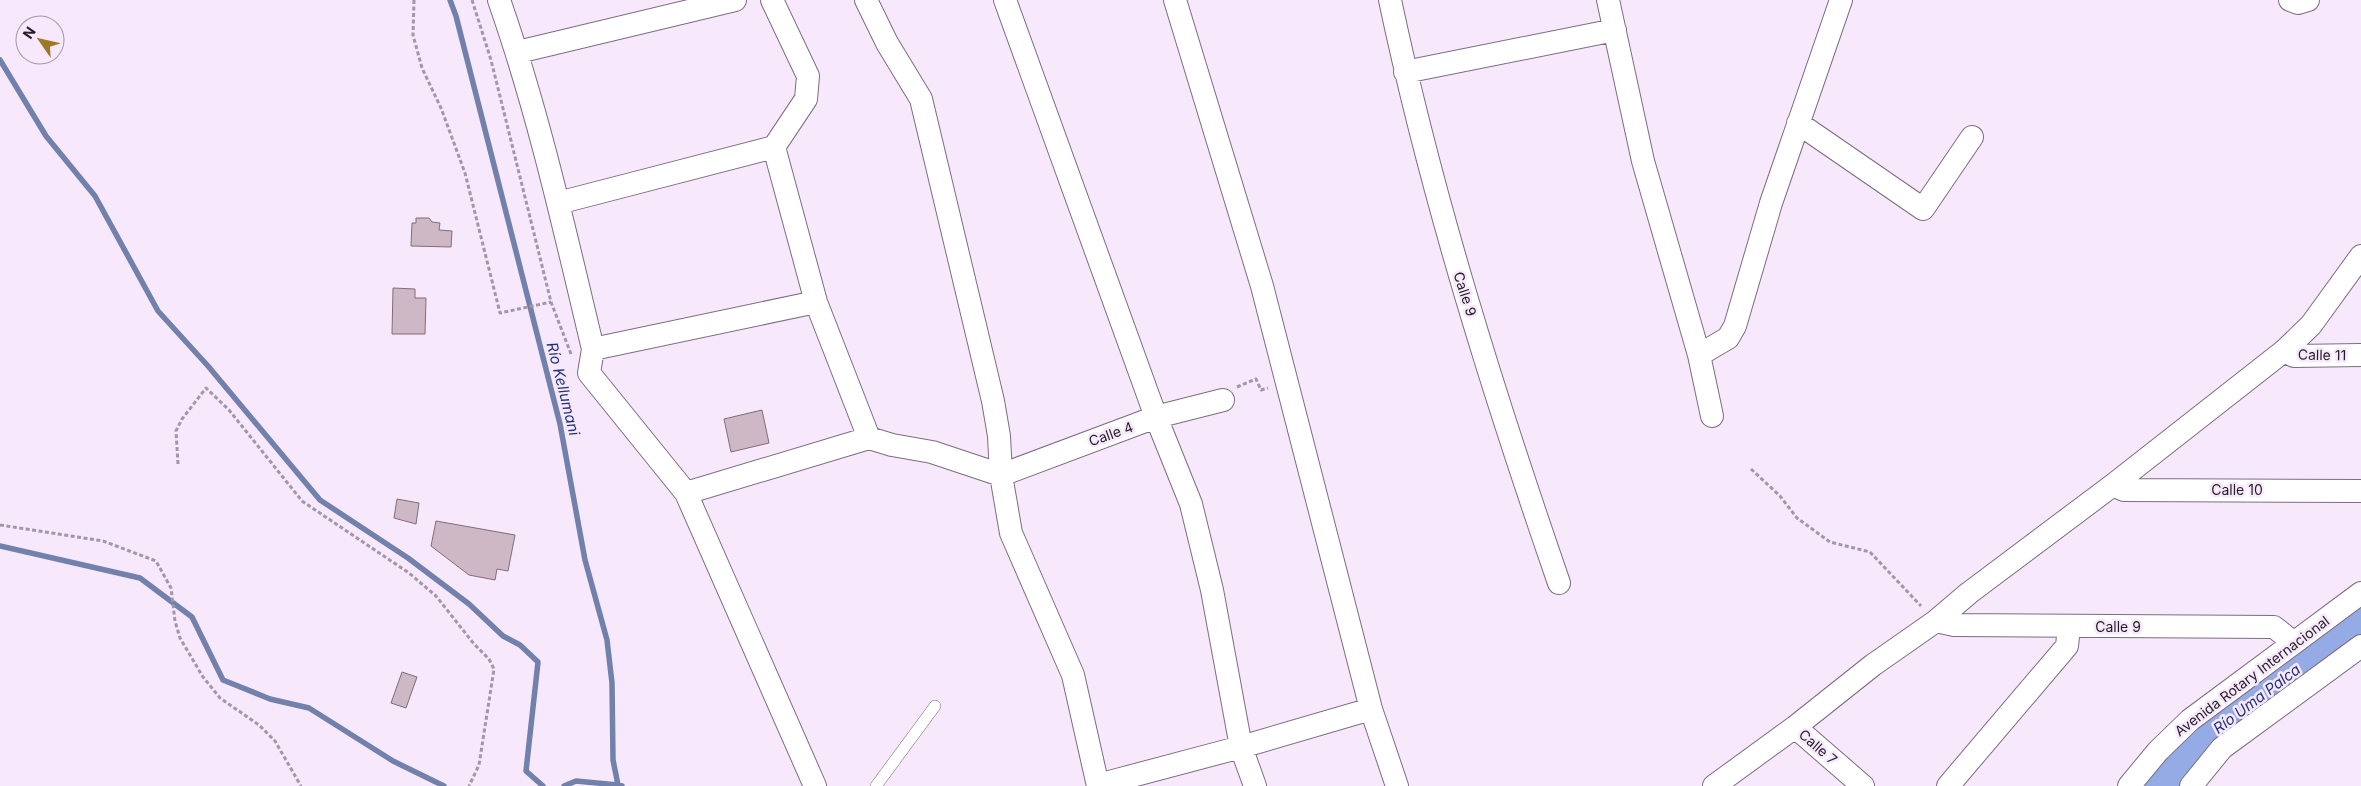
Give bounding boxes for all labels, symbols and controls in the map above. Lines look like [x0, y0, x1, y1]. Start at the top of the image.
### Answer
north arrow [15, 15, 65, 65]
text: N [19, 23, 39, 42]
street label: Calle 9 [1450, 270, 1481, 318]
water label: Río Kellumani [543, 340, 584, 438]
street label: Calle 11 [2298, 346, 2346, 363]
street label: Calle 4 [1086, 418, 1135, 449]
street label: Calle 10 [2211, 481, 2263, 498]
street label: Avenida Rotary Internacional [2171, 612, 2332, 739]
street label: Calle 9 [2095, 618, 2141, 635]
water label: Río Uma Palca [2209, 660, 2304, 738]
street label: Calle 7 [1796, 725, 1841, 768]

